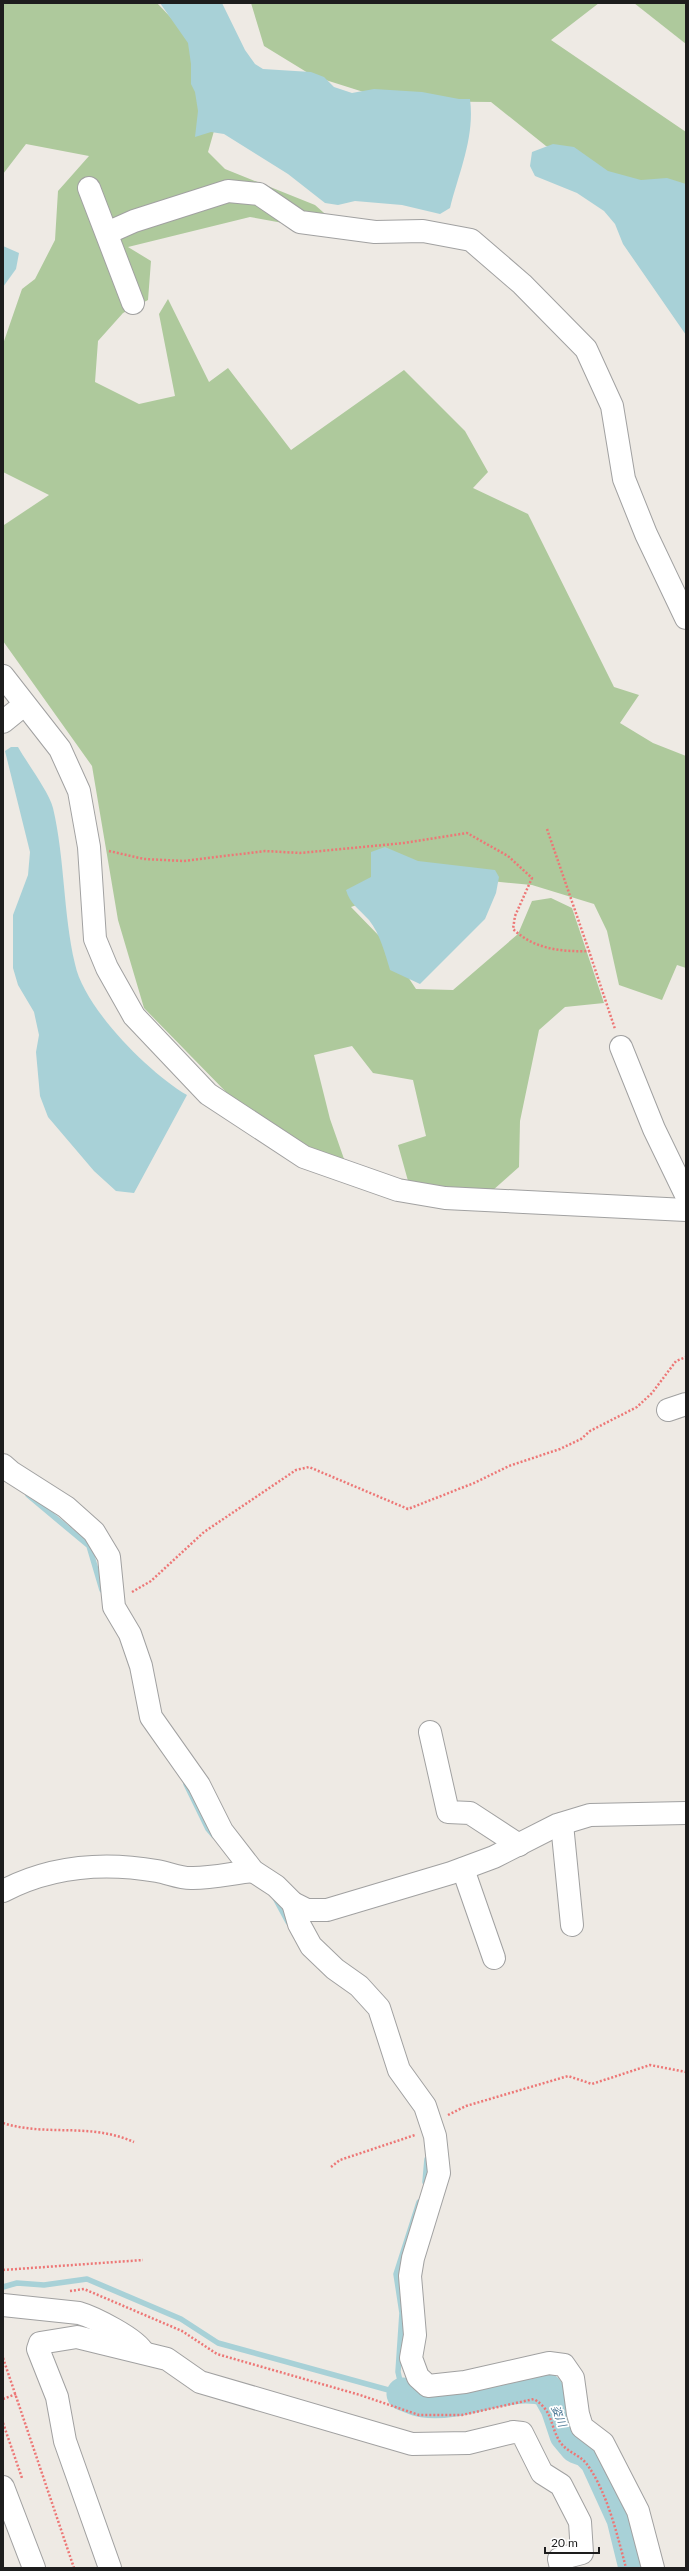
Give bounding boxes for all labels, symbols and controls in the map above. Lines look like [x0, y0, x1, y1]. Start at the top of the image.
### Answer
water label: 姿川 [549, 2403, 570, 2429]
scale bar [545, 2529, 599, 2555]
text: 20 m [551, 2535, 578, 2550]

